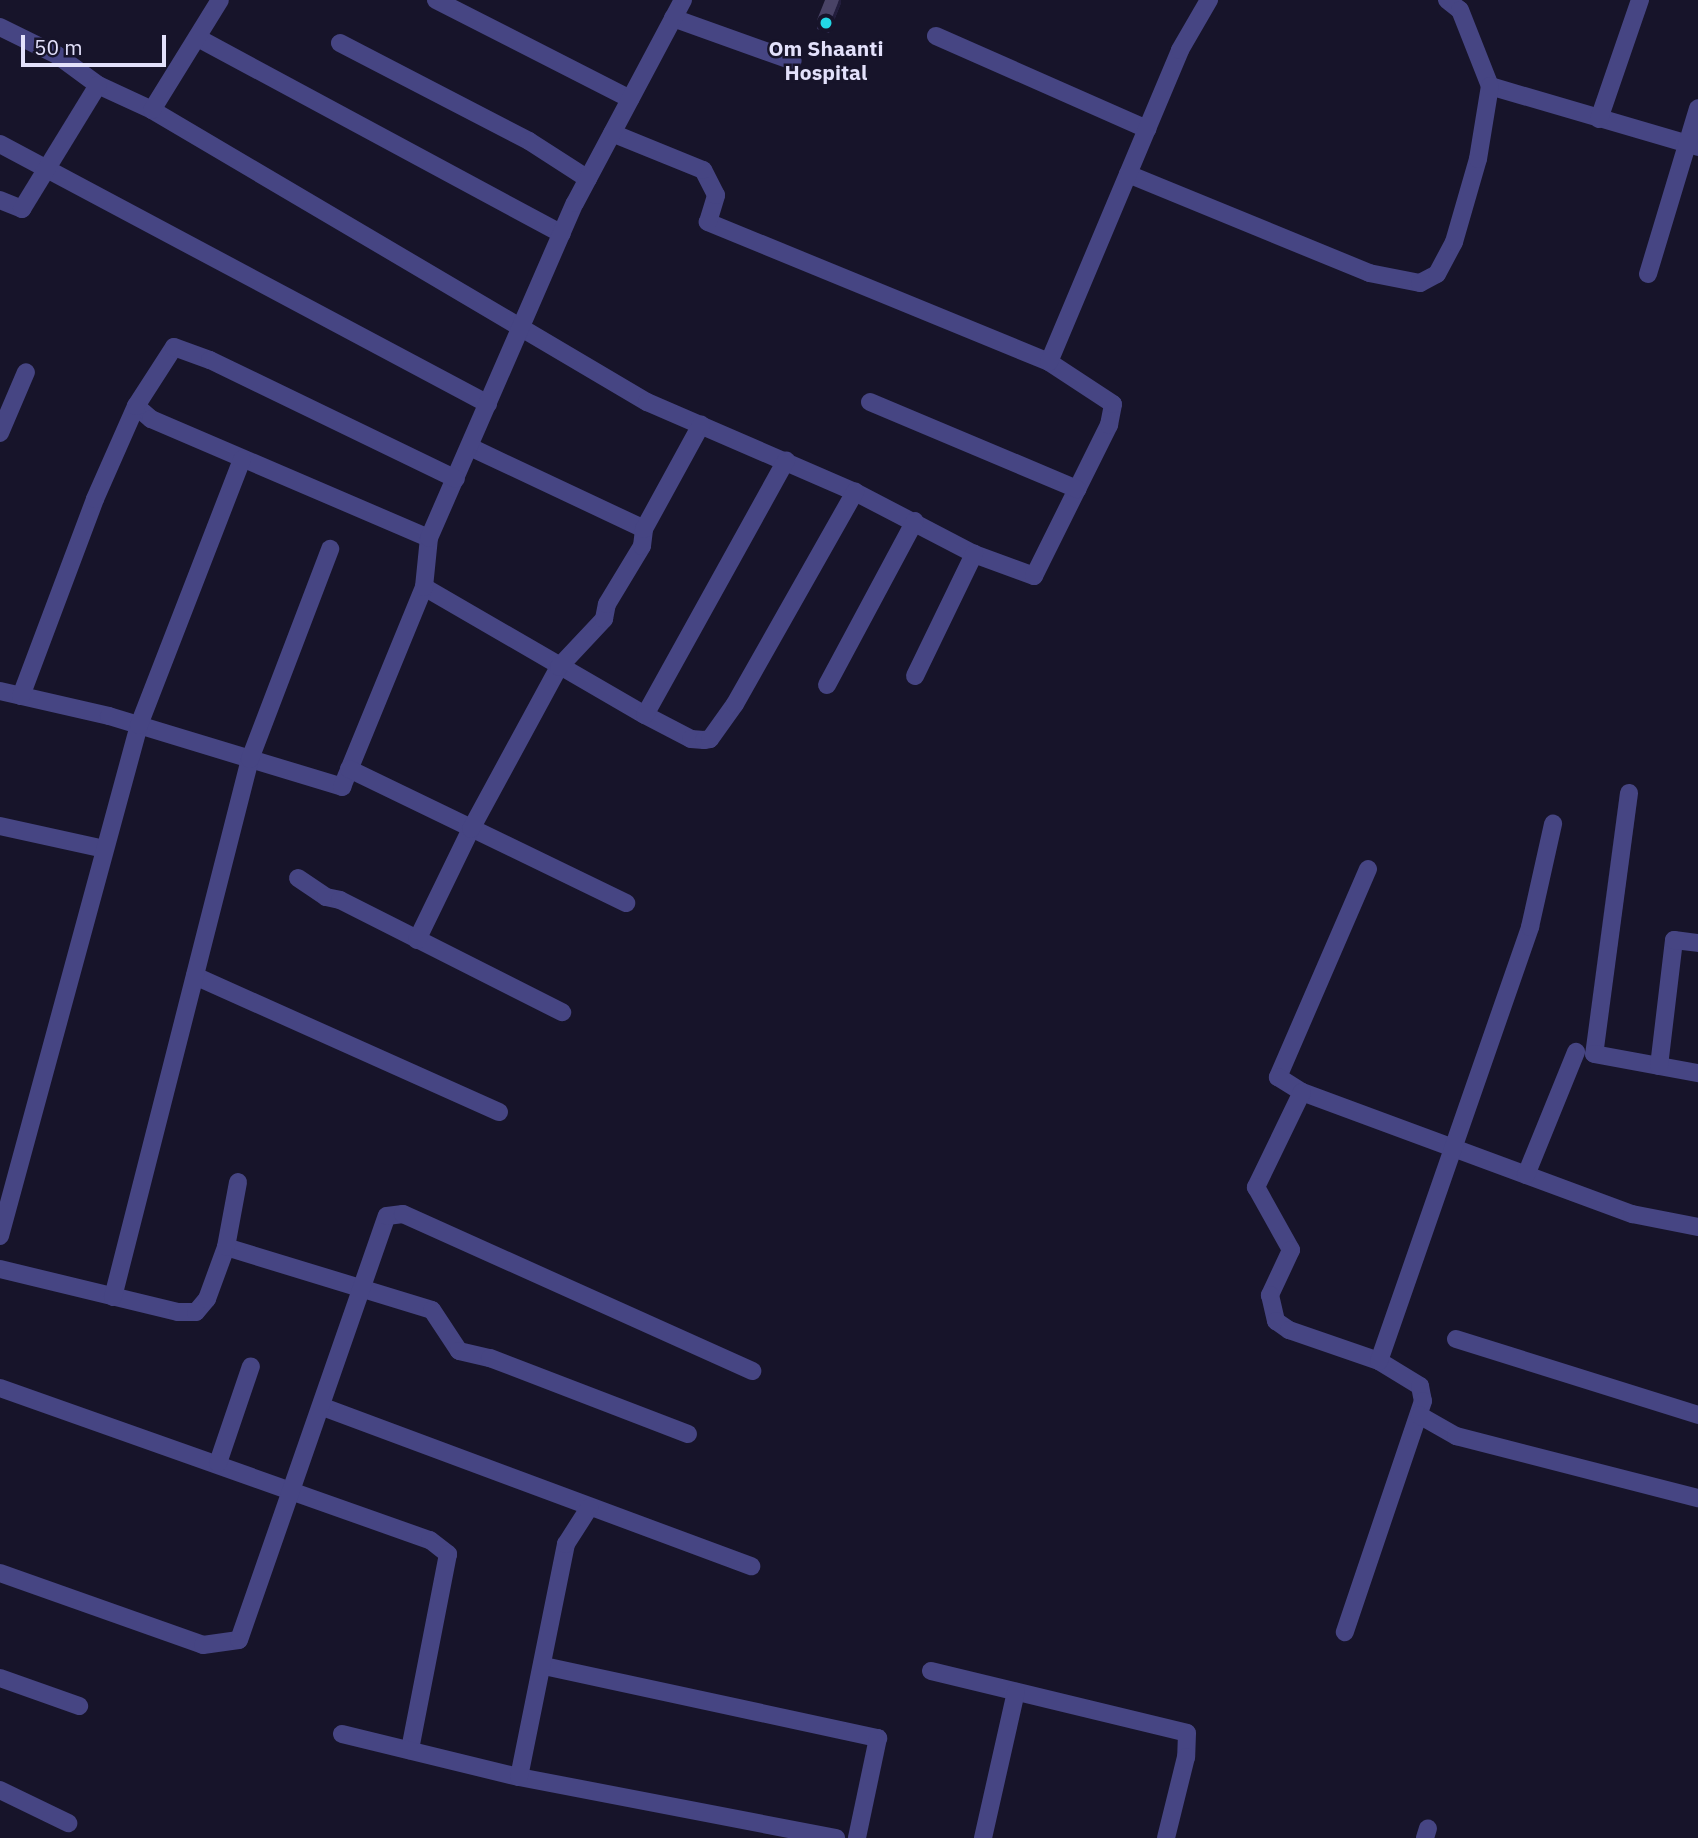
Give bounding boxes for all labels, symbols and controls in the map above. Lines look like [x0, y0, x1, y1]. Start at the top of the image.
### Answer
marker: Om Shaanti Hospital [816, 13, 836, 33]
scale bar [24, 21, 170, 65]
text: 50 m [34, 33, 83, 61]
place label: Om Shaanti Hospital [769, 35, 883, 85]

